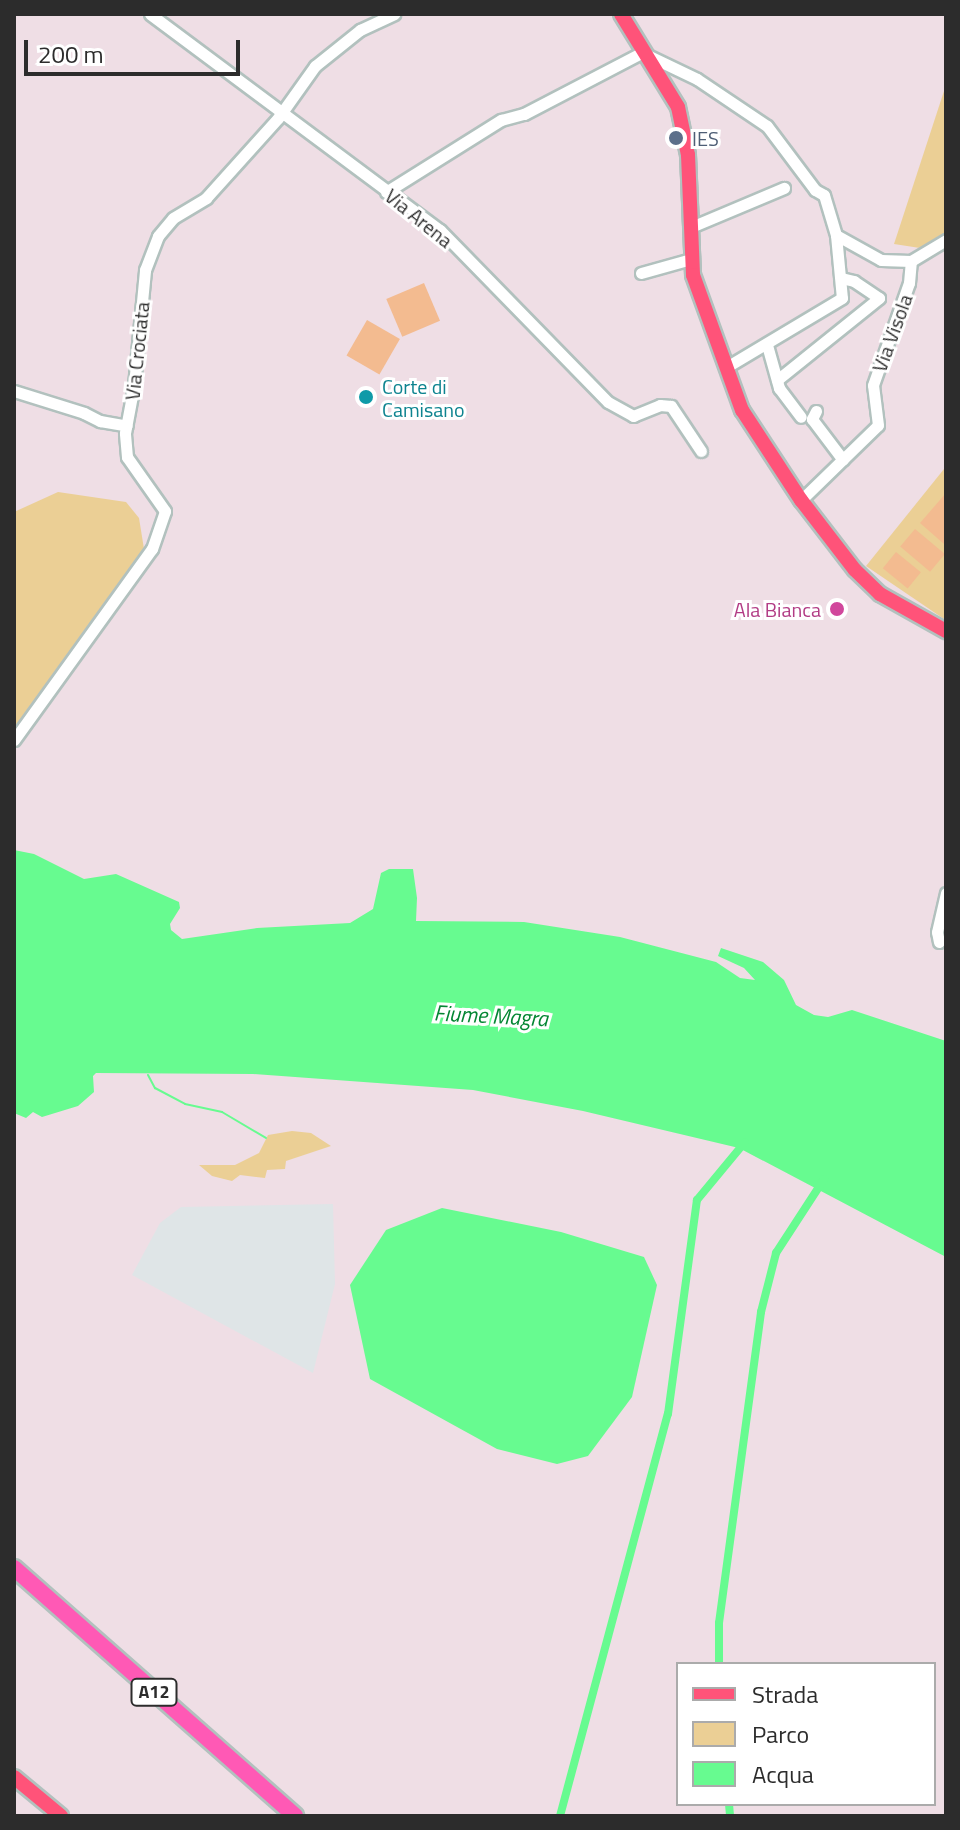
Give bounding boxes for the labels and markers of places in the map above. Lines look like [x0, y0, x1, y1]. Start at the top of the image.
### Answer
place label: IES [692, 126, 719, 150]
marker: IES [667, 129, 685, 147]
place label: Corte di Camisano [382, 374, 465, 421]
marker: Corte di Camisano [357, 388, 375, 406]
place label: Ala Bianca [734, 597, 821, 621]
marker: Ala Bianca [828, 600, 846, 618]

